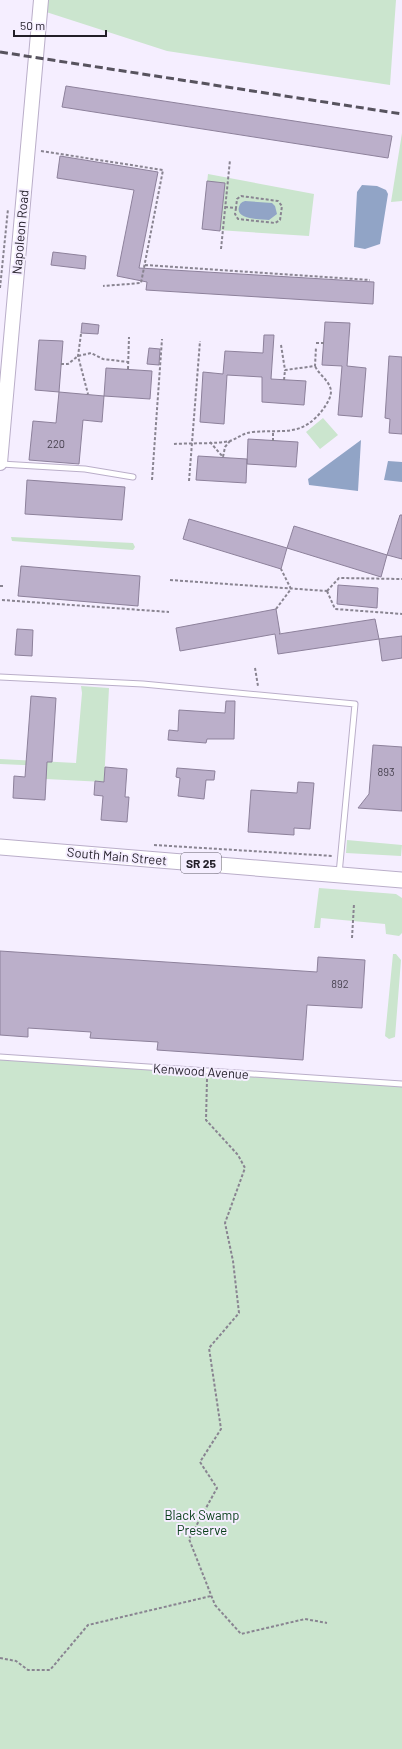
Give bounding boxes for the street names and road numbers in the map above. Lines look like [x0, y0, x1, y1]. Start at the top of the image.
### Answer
street label: Napoleon Road [8, 189, 32, 275]
street label: South Main Street [66, 844, 168, 868]
road number: SR 25 [181, 853, 221, 873]
street label: Kenwood Avenue [153, 1060, 249, 1082]

